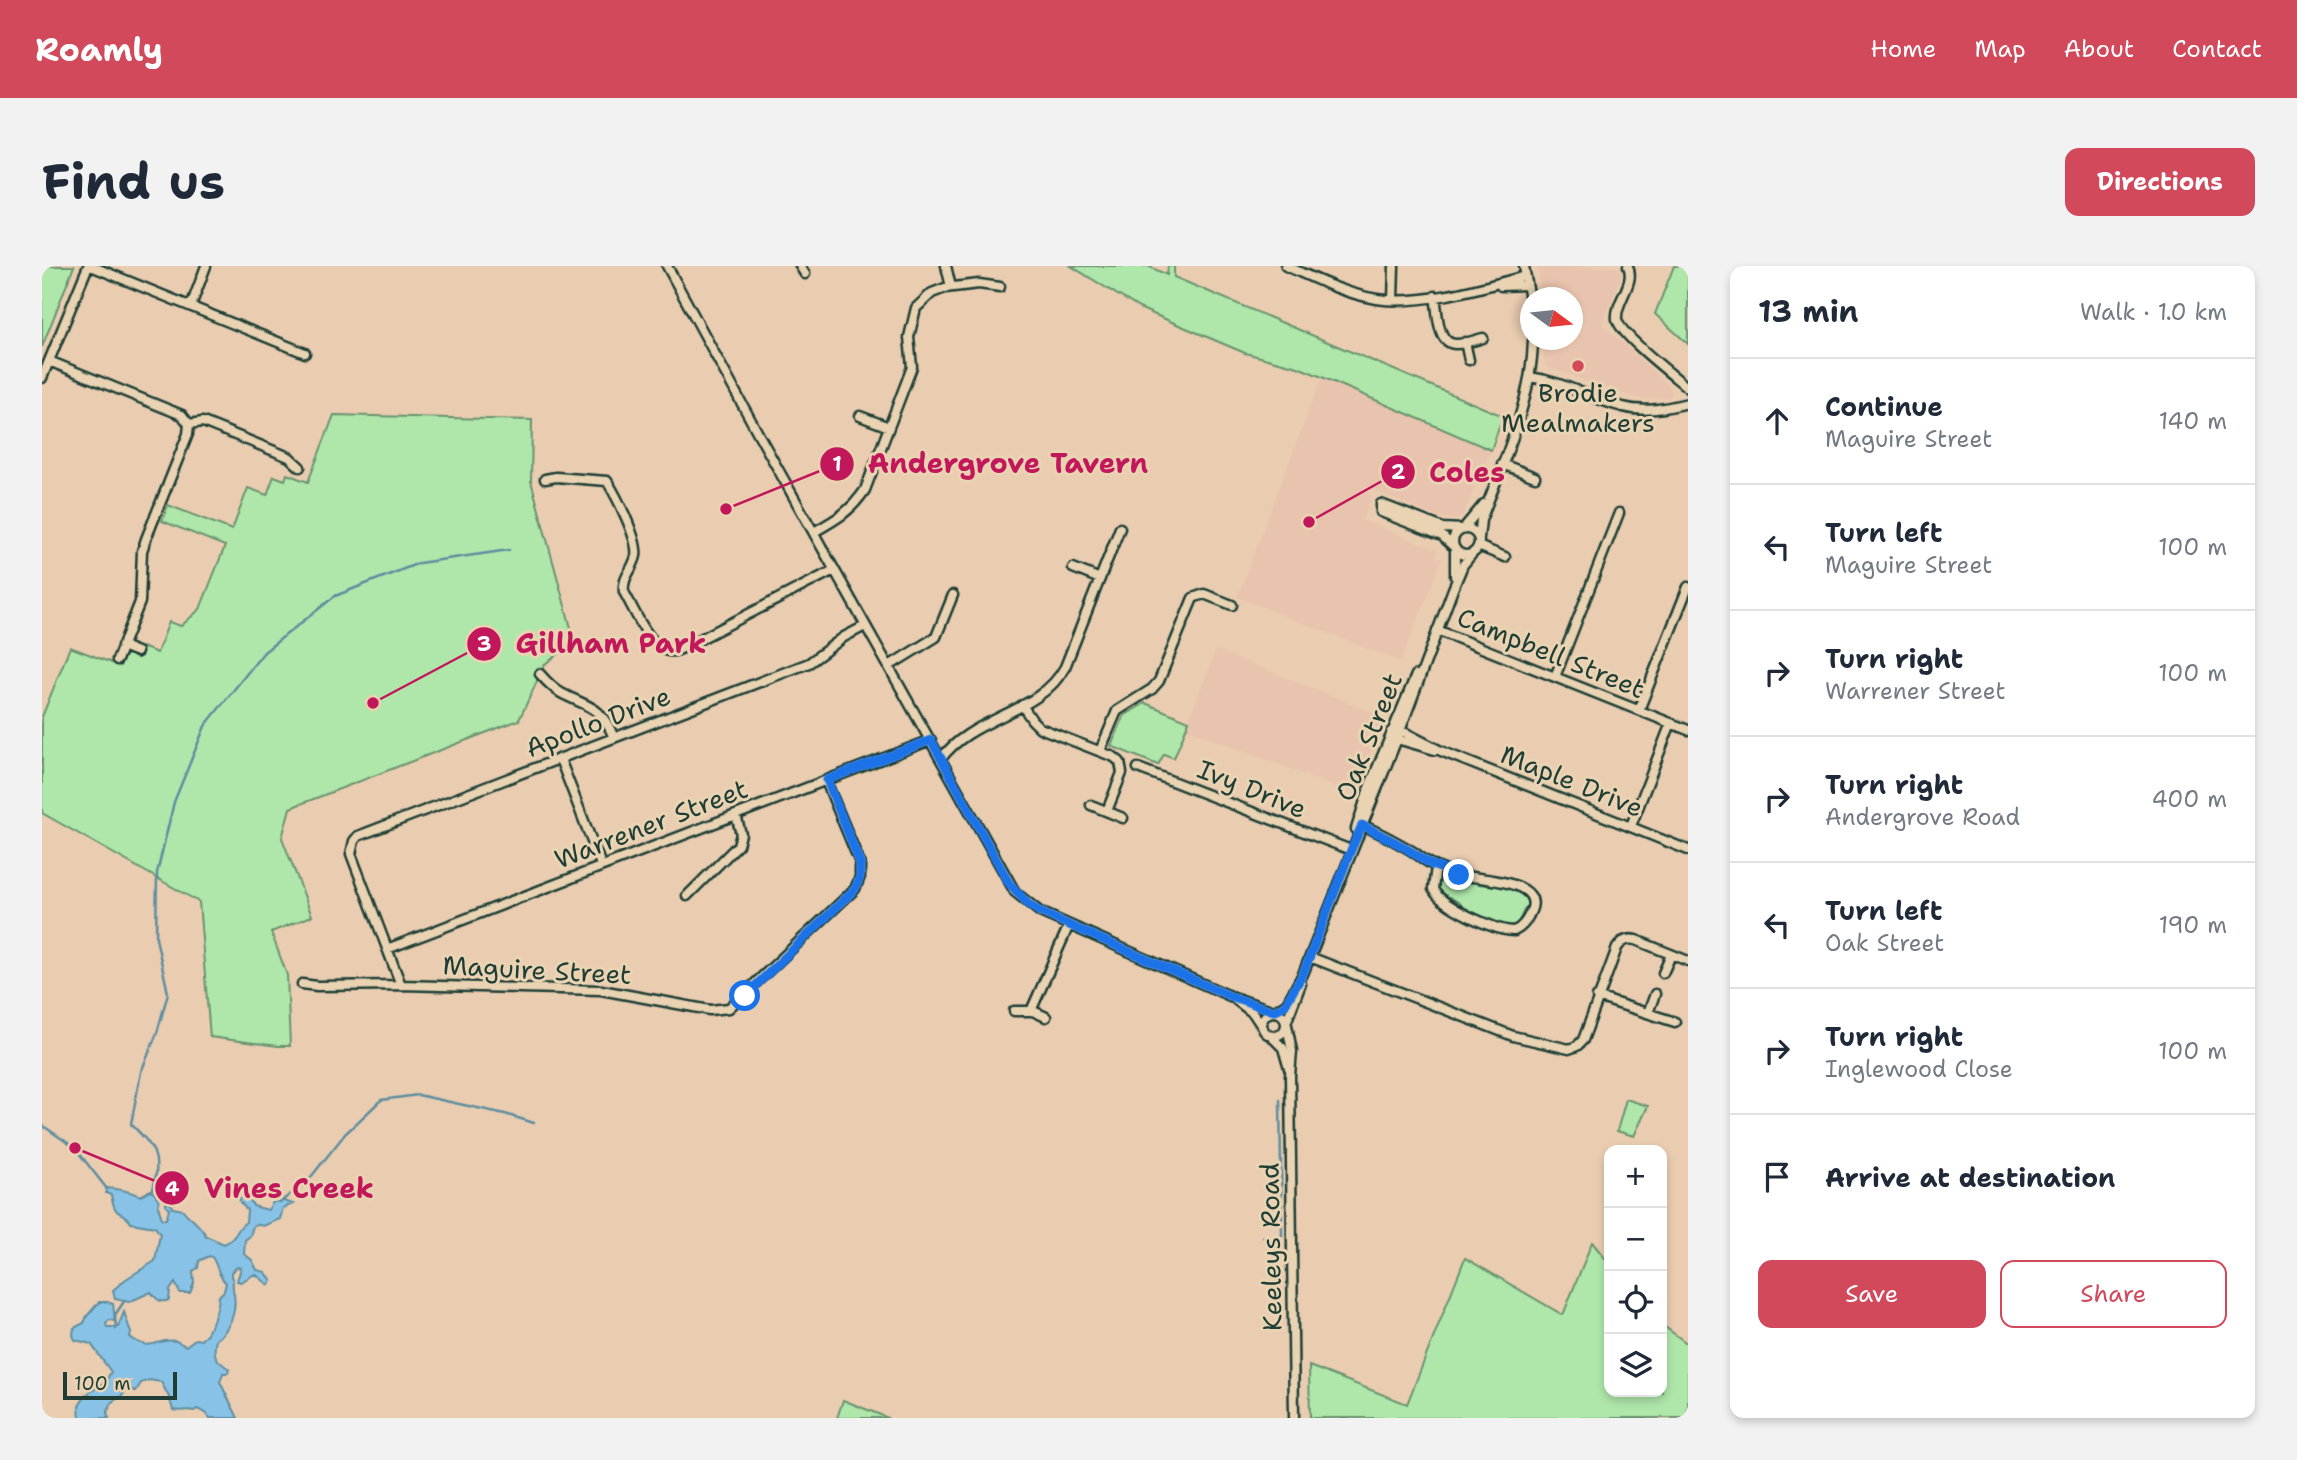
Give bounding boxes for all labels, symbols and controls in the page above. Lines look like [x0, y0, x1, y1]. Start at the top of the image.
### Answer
text: Roamly [35, 27, 163, 72]
text: Home [1870, 33, 1936, 65]
text: Map [1974, 33, 2026, 65]
text: About [2064, 33, 2134, 65]
text: Contact [2172, 33, 2262, 65]
button: Directions [2065, 148, 2255, 216]
text: Find us [42, 149, 225, 215]
north arrow [1520, 287, 1583, 350]
text: 13 min [1758, 291, 1858, 332]
text: Walk · 1.0 km [2080, 297, 2227, 327]
marker: Brodie Mealmakers [1570, 358, 1586, 374]
place label: Brodie Mealmakers [1501, 375, 1655, 440]
text: Continue [1825, 389, 1943, 424]
icon: ahead [1758, 402, 1796, 440]
text: 140 m [2159, 406, 2227, 436]
text: Maguire Street [1825, 424, 1992, 454]
callout: Andergrove Tavern [819, 439, 1163, 488]
text: Andergrove Tavern [868, 444, 1148, 482]
callout: Coles [1380, 447, 1519, 496]
text: 1 [832, 450, 842, 478]
text: Coles [1429, 453, 1505, 491]
text: 2 [1391, 458, 1406, 486]
text: Turn left [1825, 515, 1942, 550]
icon: left [1758, 528, 1796, 566]
text: 100 m [2158, 532, 2227, 562]
text: Maguire Street [1825, 550, 1992, 580]
street label: Campbell Street [1452, 599, 1650, 706]
callout: Gillham Park [466, 619, 720, 668]
text: Gillham Park [516, 624, 706, 662]
text: 3 [477, 630, 491, 658]
text: Turn right [1825, 641, 1963, 676]
icon: right [1758, 654, 1796, 692]
text: 100 m [2158, 658, 2227, 688]
street label: Oak Street [1327, 668, 1410, 806]
text: Warrener Street [1825, 676, 2006, 706]
street label: Apollo Drive [520, 678, 675, 765]
street label: Maple Drive [1496, 736, 1649, 825]
street label: Ivy Drive [1192, 751, 1312, 826]
text: Turn right [1825, 767, 1963, 802]
street label: Warrener Street [549, 771, 752, 876]
icon: right [1758, 780, 1796, 818]
text: 400 m [2151, 784, 2227, 814]
text: Andergrove Road [1825, 802, 2020, 832]
route end [1443, 859, 1474, 890]
text: Turn left [1825, 893, 1942, 928]
icon: left [1758, 906, 1796, 944]
text: 190 m [2159, 910, 2227, 940]
text: Oak Street [1825, 928, 1944, 958]
street label: Maguire Street [442, 947, 632, 992]
route start [729, 980, 760, 1011]
text: Turn right [1825, 1019, 1963, 1054]
icon: right [1758, 1032, 1796, 1070]
text: 100 m [2158, 1036, 2227, 1066]
text: Inglewood Close [1825, 1054, 2013, 1084]
map controls [1604, 1145, 1667, 1397]
button: + [1604, 1145, 1667, 1208]
icon: arrive [1758, 1158, 1796, 1196]
text: Arrive at destination [1825, 1160, 2115, 1195]
street label: Keeleys Road [1252, 1162, 1289, 1332]
callout: Vines Creek [155, 1164, 388, 1213]
text: Vines Creek [204, 1169, 374, 1207]
text: 4 [165, 1175, 180, 1203]
button: − [1604, 1208, 1667, 1271]
button: Save [1758, 1260, 1986, 1328]
button: Share [2000, 1260, 2227, 1328]
button: locate [1604, 1271, 1667, 1334]
button: layers [1604, 1334, 1667, 1397]
scale bar [63, 1369, 177, 1401]
text: 100 m [74, 1371, 131, 1396]

